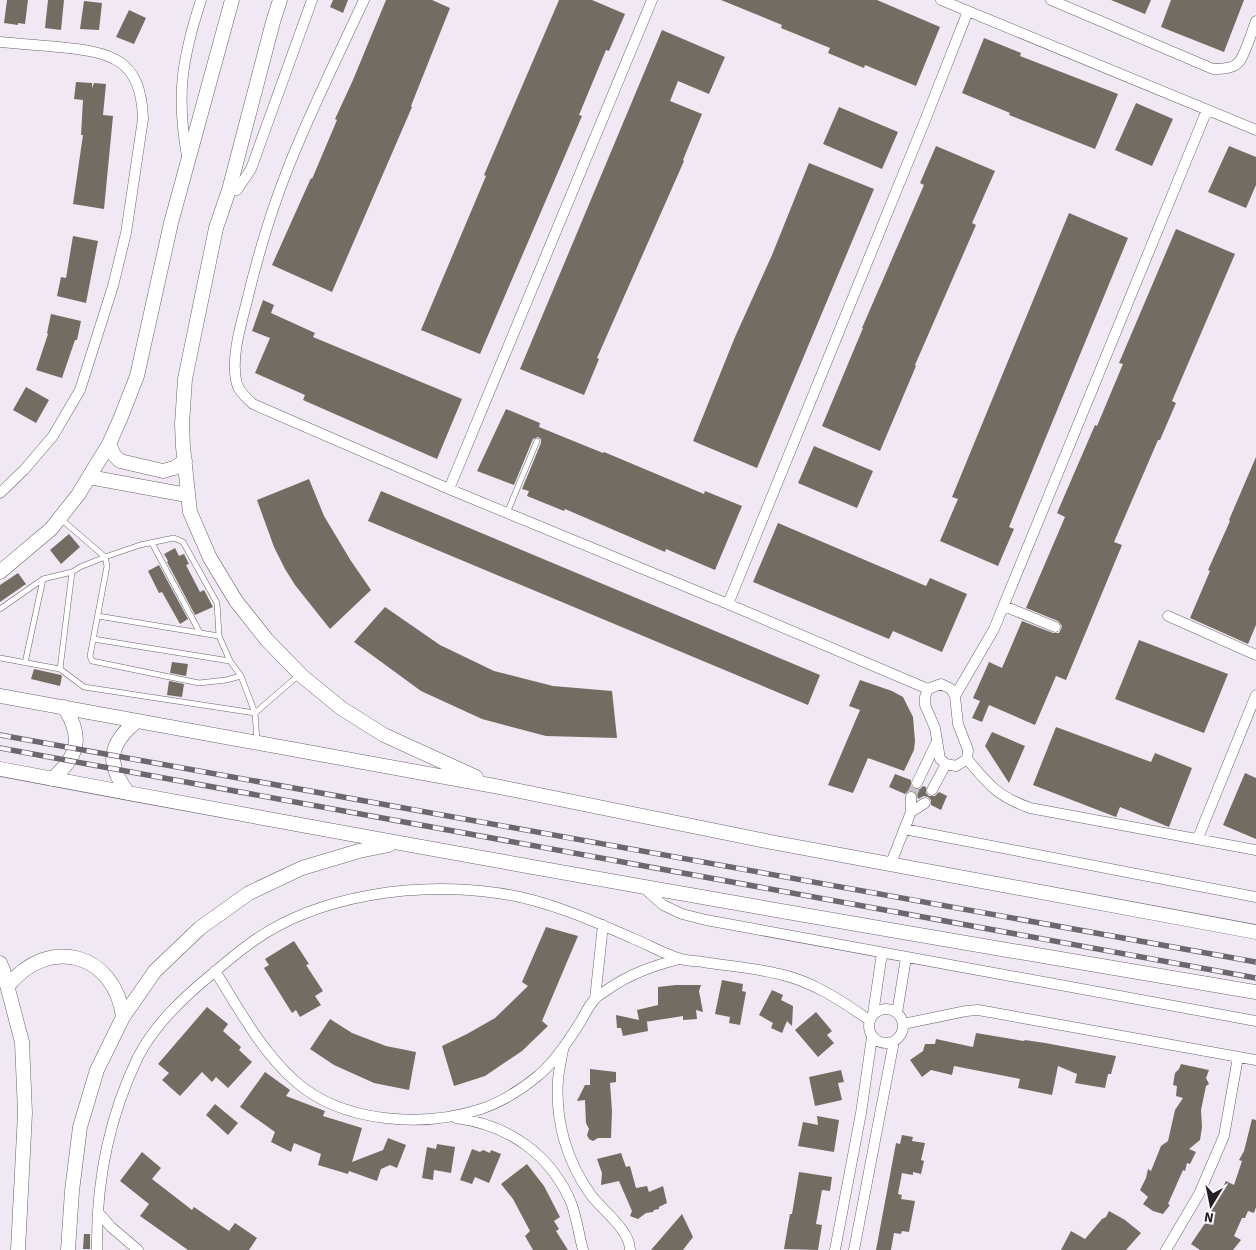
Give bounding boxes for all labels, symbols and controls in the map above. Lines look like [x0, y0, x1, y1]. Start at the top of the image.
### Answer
north arrow [1186, 1180, 1236, 1230]
text: N [1203, 1206, 1215, 1227]

